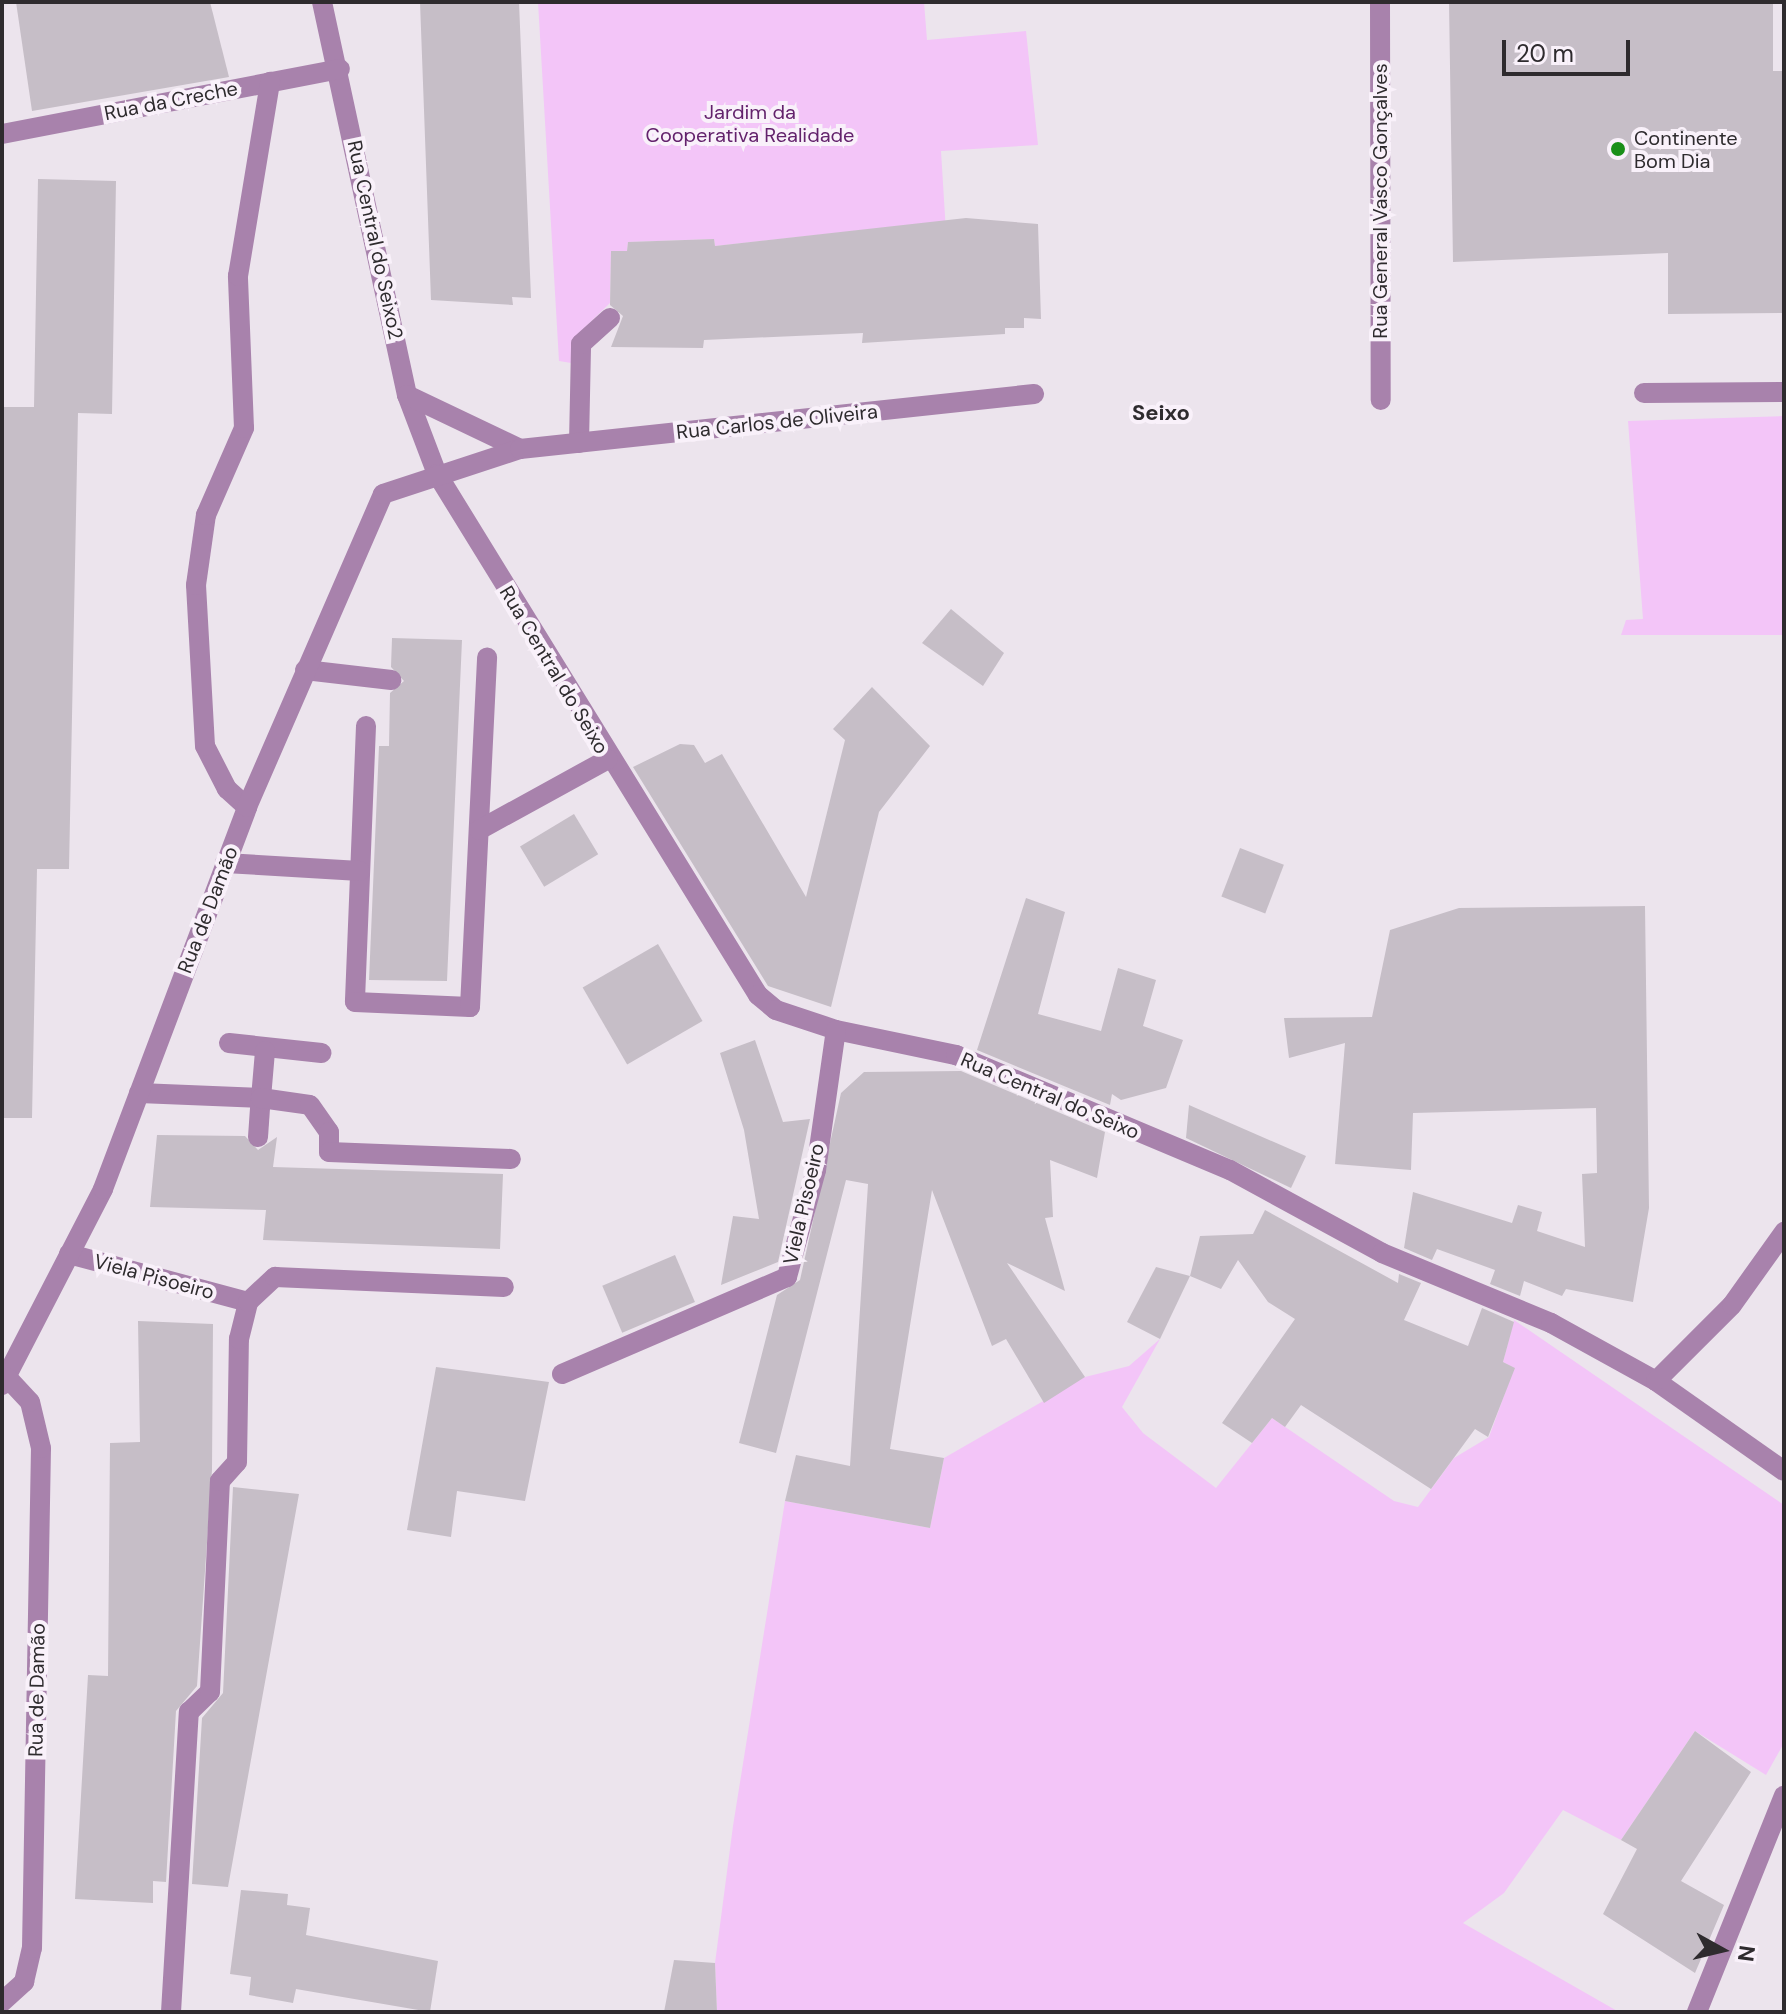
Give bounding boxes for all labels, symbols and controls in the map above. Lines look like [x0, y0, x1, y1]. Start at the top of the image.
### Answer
scale bar [1506, 24, 1634, 74]
text: 20 m [1516, 38, 1574, 69]
street label: Rua General Vasco Gonçalves [1368, 63, 1392, 339]
street label: Rua da Creche [102, 76, 240, 126]
park label: Jardim da Cooperativa Realidade [646, 100, 854, 147]
place label: Continente Bom Dia [1634, 126, 1738, 173]
street label: Rua Central do Seixo2 [342, 138, 408, 342]
marker: Continente Bom Dia [1609, 140, 1627, 158]
street label: Rua Carlos de Oliveira [675, 399, 879, 445]
district label: Seixo [1132, 400, 1190, 426]
street label: Rua Central do Seixo [494, 582, 614, 758]
street label: Rua de Damão [173, 843, 243, 977]
street label: Rua Central do Seixo [957, 1048, 1143, 1144]
street label: Viela Pisoeiro [778, 1141, 830, 1267]
street label: Viela Pisoeiro [91, 1249, 217, 1305]
street label: Rua de Damão [24, 1623, 50, 1757]
north arrow [1682, 1910, 1762, 1990]
text: N [1731, 1943, 1762, 1963]

